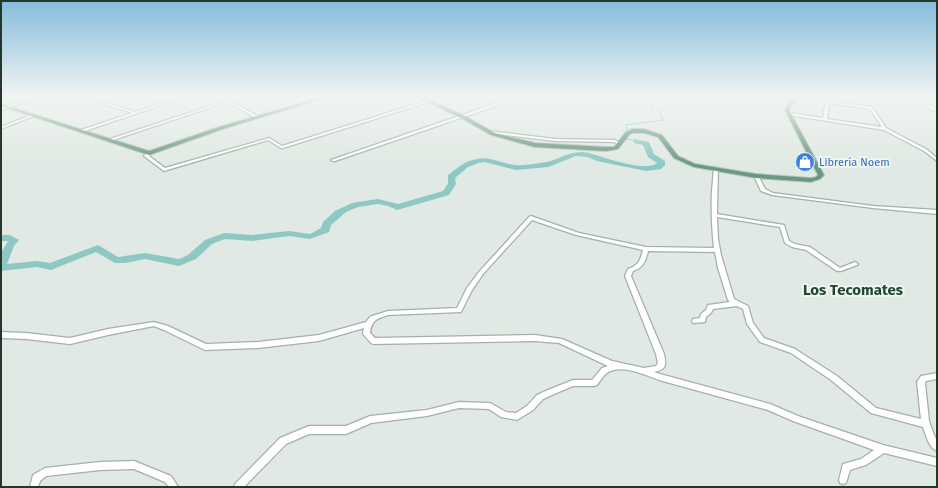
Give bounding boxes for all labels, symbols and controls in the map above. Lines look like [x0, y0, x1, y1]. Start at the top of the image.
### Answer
shop icon: Librería Noem [794, 151, 816, 173]
place label: Librería Noem [819, 156, 890, 169]
district label: Los Tecomates [803, 281, 903, 299]

